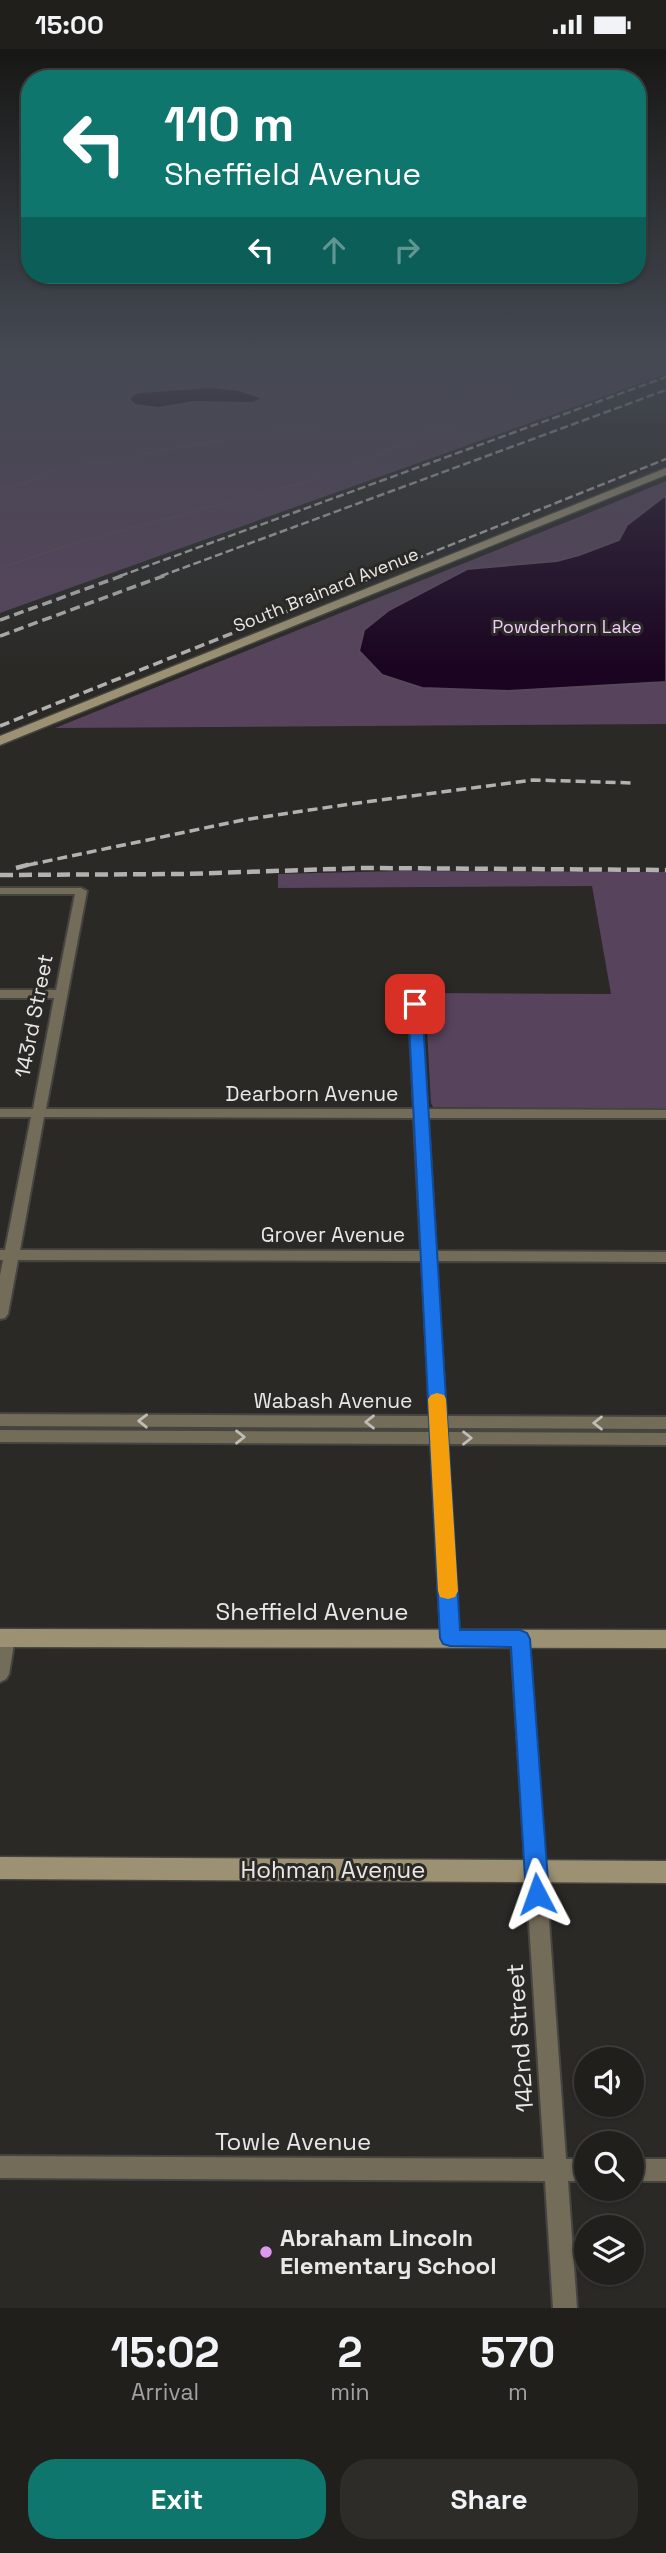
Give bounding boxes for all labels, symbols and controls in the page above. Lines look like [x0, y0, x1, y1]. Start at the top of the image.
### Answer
text: 15:00 [35, 8, 104, 42]
text: 110 m [164, 93, 294, 155]
icon: left [49, 98, 140, 189]
text: Sheffield Avenue [164, 154, 421, 194]
icon: left [242, 231, 280, 269]
icon: ahead [315, 231, 353, 269]
icon: right [388, 231, 426, 269]
street label: South Brainard Avenue [230, 542, 422, 637]
park label: Powderhorn Lake [492, 615, 642, 638]
street label: 143rd Street [8, 952, 59, 1080]
pin [385, 974, 445, 1034]
icon: arrive [396, 985, 434, 1023]
street label: Dearborn Avenue [226, 1080, 398, 1107]
street label: Grover Avenue [261, 1221, 405, 1248]
street label: Wabash Avenue [254, 1387, 412, 1414]
one-way arrow [137, 1413, 148, 1429]
one-way arrow [365, 1414, 375, 1430]
one-way arrow [592, 1415, 603, 1431]
one-way arrow [235, 1429, 245, 1445]
one-way arrow [462, 1430, 473, 1446]
street label: Sheffield Avenue [216, 1596, 408, 1627]
street label: Hohman Avenue [240, 1854, 426, 1885]
position arrow [500, 1857, 574, 1931]
street label: 142nd Street [499, 1963, 540, 2114]
map controls [574, 2047, 644, 2285]
button: sound [574, 2047, 644, 2117]
street label: Towle Avenue [215, 2126, 371, 2157]
button: search [574, 2131, 644, 2201]
button: layers [574, 2215, 644, 2285]
place label: Abraham Lincoln Elementary School [280, 2222, 497, 2281]
marker: Abraham Lincoln Elementary School [258, 2244, 274, 2260]
text: 15:02 [111, 2326, 220, 2379]
text: 2 [337, 2326, 362, 2379]
text: 570 [480, 2326, 555, 2379]
text: Arrival [131, 2377, 199, 2407]
text: min [330, 2377, 370, 2407]
text: m [508, 2377, 528, 2407]
button: Exit [28, 2459, 326, 2539]
button: Share [340, 2459, 638, 2539]

